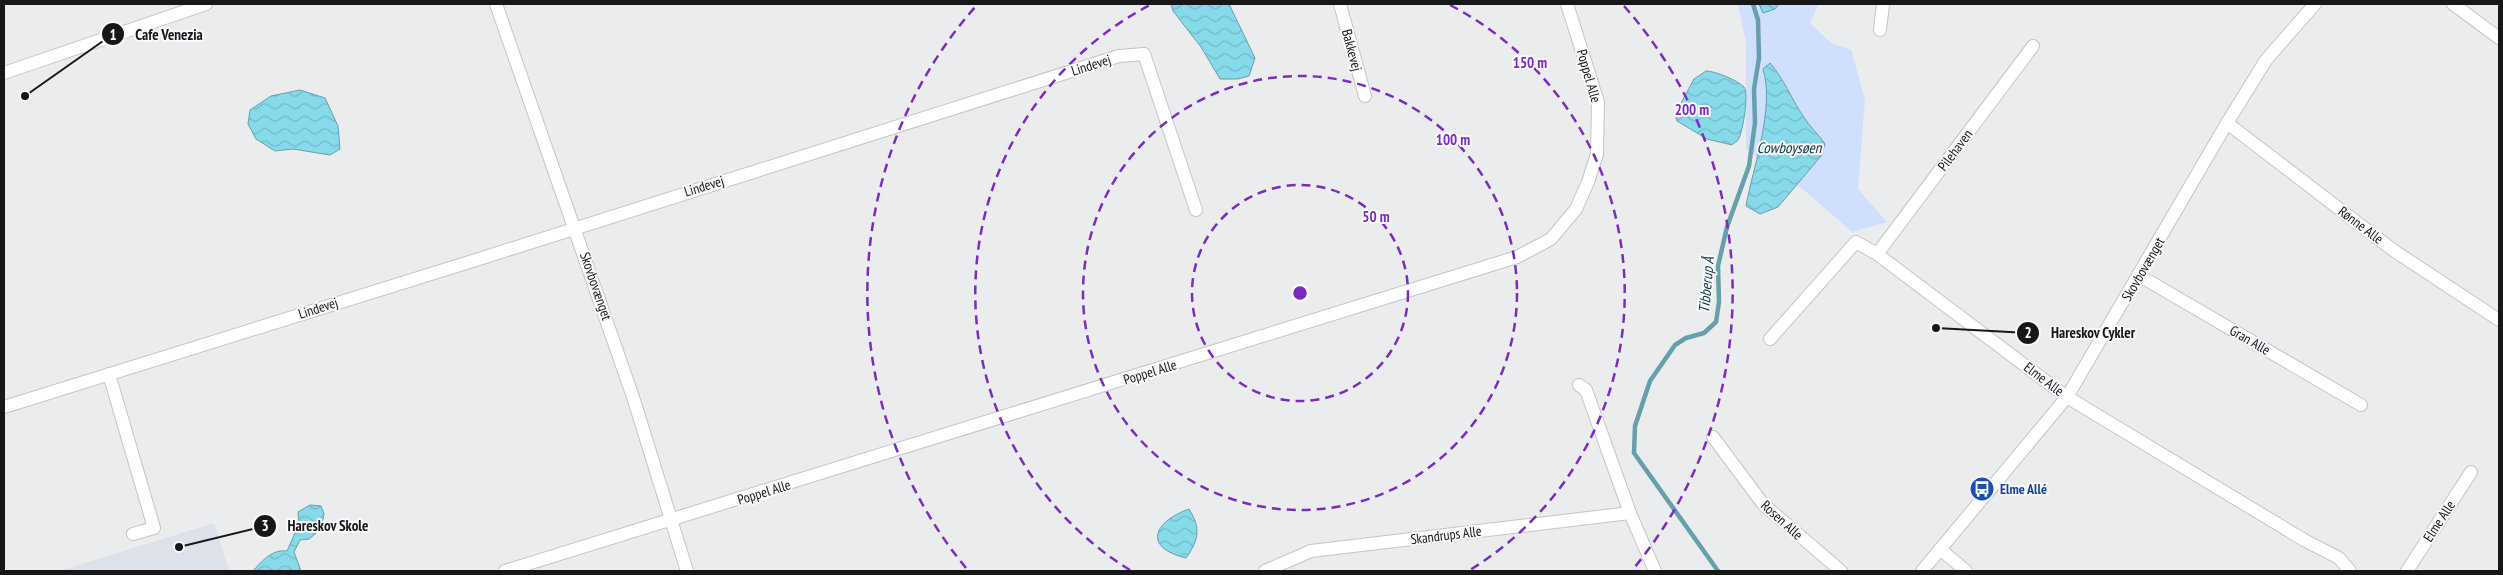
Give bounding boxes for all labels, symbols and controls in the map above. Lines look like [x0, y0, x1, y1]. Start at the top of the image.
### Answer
callout: Cafe Venezia [100, 19, 213, 49]
text: 1 [109, 25, 117, 44]
text: Cafe Venezia [135, 25, 203, 44]
street label: Bakkevej [1338, 27, 1366, 73]
street label: Poppel Alle [1573, 47, 1605, 105]
street label: Lindevej [1069, 50, 1113, 80]
text: 150 m [1513, 53, 1547, 72]
text: 200 m [1675, 100, 1709, 119]
street label: Pilehaven [1934, 126, 1976, 174]
text: 100 m [1436, 130, 1470, 149]
water label: Cowboysøen [1757, 138, 1823, 157]
street label: Lindevej [682, 171, 726, 201]
street label: Rønne Alle [2335, 202, 2387, 248]
text: 50 m [1362, 207, 1390, 226]
street label: Skovbovænget [2117, 234, 2169, 304]
street label: Skovbovænget [576, 250, 616, 323]
water label: Tibberup Å [1694, 255, 1718, 314]
centre of rings [1291, 284, 1309, 302]
street label: Lindevej [296, 293, 340, 323]
callout: Hareskov Cykler [2015, 318, 2145, 348]
street label: Gran Alle [2226, 321, 2274, 359]
text: 2 [2024, 323, 2032, 342]
text: Hareskov Cykler [2051, 323, 2136, 342]
street label: Poppel Alle [1121, 355, 1179, 389]
street label: Elme Alle [2020, 358, 2068, 400]
street label: Poppel Alle [735, 475, 793, 509]
bus stop icon: Elme Allé [1969, 476, 1995, 502]
place label: Elme Allé [2000, 480, 2047, 498]
street label: Rosen Alle [1757, 496, 1807, 544]
street label: Elme Alle [2419, 497, 2459, 545]
callout: Hareskov Skole [253, 511, 379, 541]
text: 3 [261, 516, 269, 535]
text: Hareskov Skole [288, 516, 368, 535]
street label: Skandrups Alle [1409, 522, 1483, 548]

